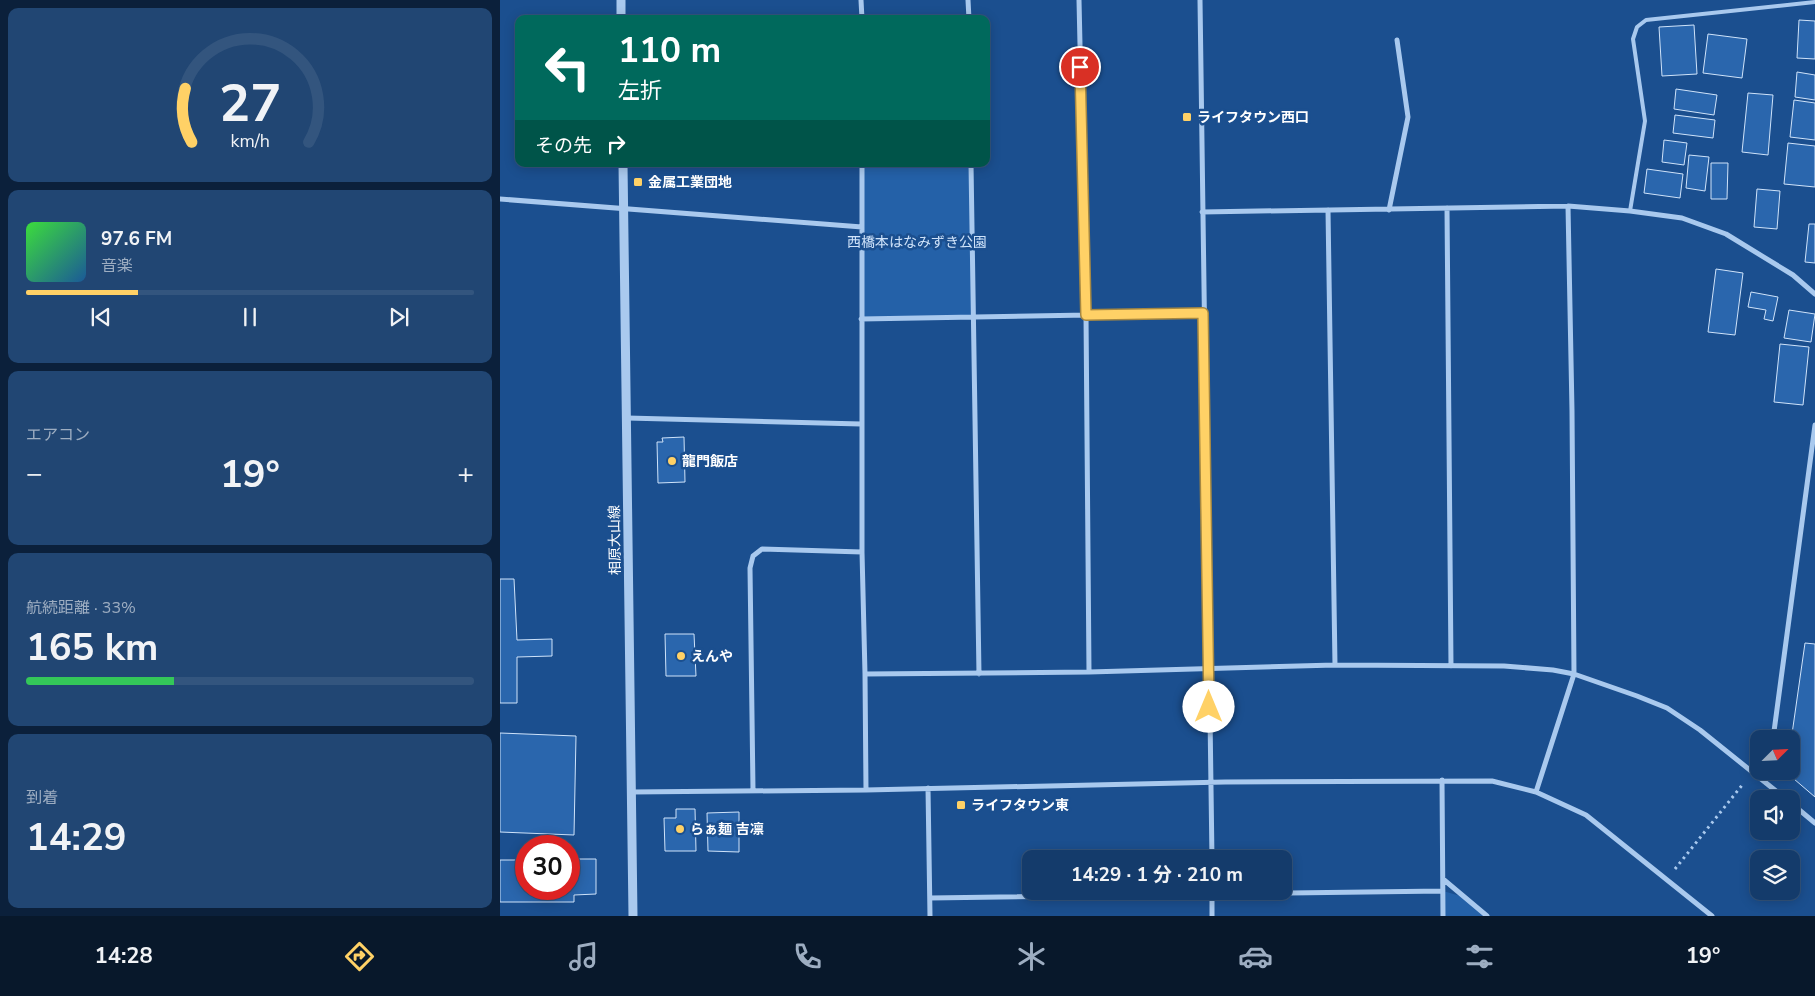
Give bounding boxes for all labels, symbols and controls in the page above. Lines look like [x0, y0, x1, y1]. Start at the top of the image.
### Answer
text: 110 m [618, 27, 721, 74]
icon: left [535, 35, 600, 100]
pin [1059, 46, 1101, 88]
icon: arrive [1066, 53, 1094, 81]
text: 27 [219, 68, 281, 139]
text: 左折 [618, 76, 662, 106]
place label: ライフタウン西口 [1197, 108, 1309, 127]
marker: ライフタウン西口 [1181, 111, 1193, 123]
text: km/h [230, 129, 270, 153]
icon: right [602, 130, 630, 158]
text: その先 [535, 133, 592, 159]
place label: 金属工業団地 [648, 173, 732, 192]
marker: 金属工業団地 [632, 176, 644, 188]
text: 97.6 FM [101, 226, 172, 252]
park label: 西橋本はなみずき公園 [847, 233, 987, 252]
text: 音楽 [101, 255, 133, 277]
icon: previous [87, 303, 115, 331]
icon: pause [236, 303, 264, 331]
icon: next [385, 303, 413, 331]
text: エアコン [26, 424, 90, 446]
text: 19° [220, 449, 280, 500]
place label: 龍門飯店 [682, 452, 738, 471]
text: − [26, 455, 43, 493]
text: + [457, 455, 474, 493]
marker: 龍門飯店 [666, 455, 678, 467]
street label: 相原大山線 [605, 505, 625, 575]
text: 航続距離 · 33% [26, 597, 136, 619]
text: 165 km [26, 622, 158, 673]
place label: えんや [691, 647, 733, 666]
marker: えんや [675, 650, 687, 662]
position arrow [1182, 680, 1234, 732]
north arrow [1750, 730, 1800, 780]
map controls [1750, 730, 1800, 900]
text: 到着 [26, 787, 58, 809]
button: sound [1750, 790, 1800, 840]
place label: ライフタウン東 [971, 796, 1069, 815]
marker: ライフタウン東 [955, 799, 967, 811]
text: 14:29 [26, 812, 127, 863]
place label: らぁ麺 吉凛 [690, 820, 764, 839]
marker: らぁ麺 吉凛 [674, 823, 686, 835]
speed limit sign: 30 [515, 835, 580, 900]
button: layers [1750, 850, 1800, 900]
text: 14:29 · 1 分 · 210 m [1071, 862, 1243, 888]
icon: directions [342, 939, 377, 974]
icon: music [566, 939, 601, 974]
icon: phone [790, 939, 825, 974]
icon: climate [1014, 939, 1049, 974]
icon: car [1238, 939, 1273, 974]
icon: filters [1462, 939, 1497, 974]
text: 14:28 [94, 941, 153, 971]
text: 19° [1686, 941, 1720, 971]

